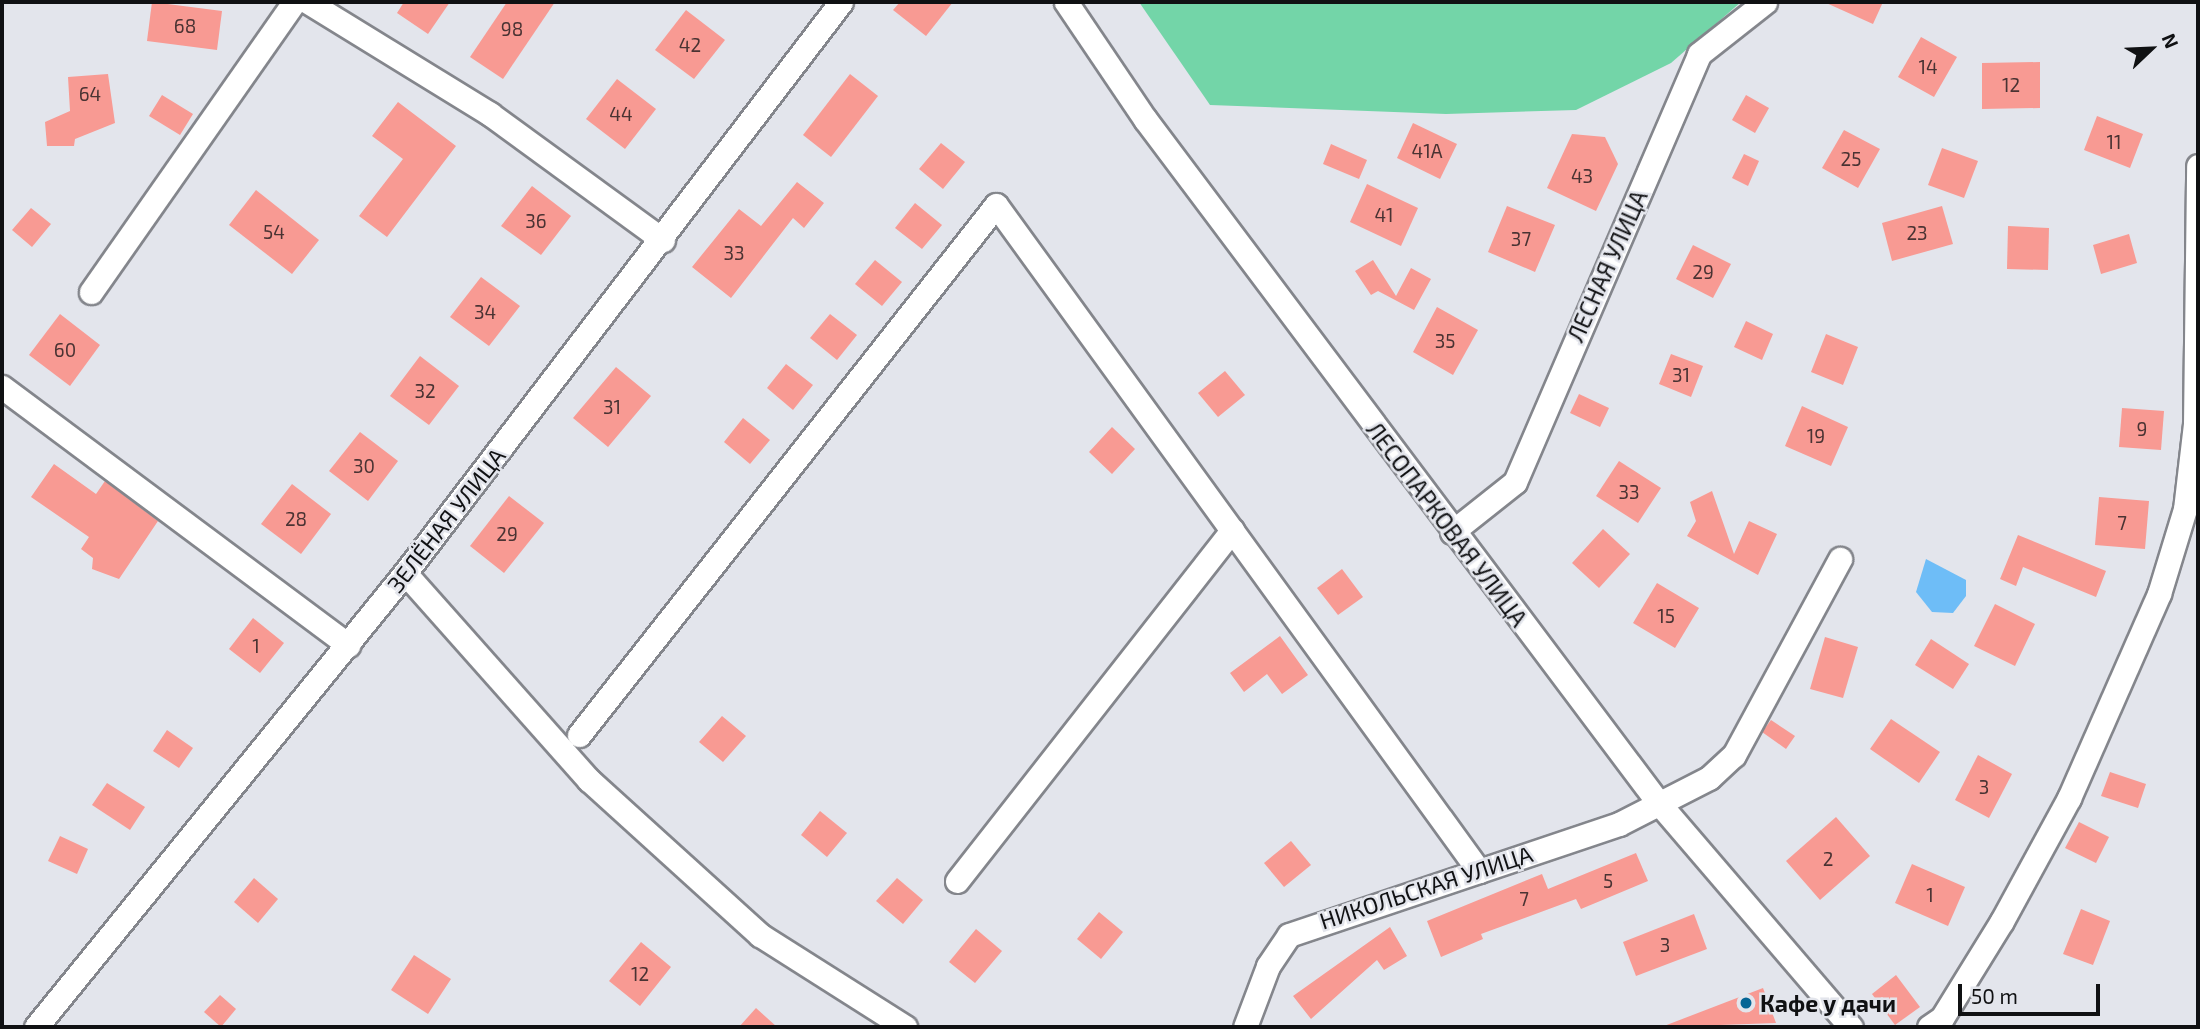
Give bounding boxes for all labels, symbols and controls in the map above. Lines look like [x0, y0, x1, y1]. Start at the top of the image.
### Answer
north arrow [2116, 14, 2186, 84]
house number: 68 [174, 15, 196, 37]
house number: 98 [501, 18, 523, 40]
text: N [2158, 30, 2184, 51]
house number: 42 [679, 34, 701, 56]
house number: 14 [1918, 56, 1938, 78]
house number: 12 [2002, 74, 2020, 96]
house number: 64 [79, 83, 101, 105]
house number: 44 [609, 103, 633, 125]
house number: 11 [2106, 131, 2122, 153]
house number: 41А [1411, 140, 1443, 162]
house number: 25 [1841, 148, 1861, 170]
house number: 43 [1571, 165, 1593, 187]
street label: ЛЕСНАЯ УЛИЦА [1561, 186, 1653, 346]
house number: 41 [1374, 204, 1394, 226]
house number: 36 [525, 210, 547, 232]
house number: 54 [263, 221, 285, 243]
house number: 23 [1906, 222, 1928, 244]
house number: 37 [1511, 228, 1531, 250]
house number: 33 [723, 242, 745, 264]
house number: 29 [1692, 261, 1714, 283]
house number: 34 [474, 301, 496, 323]
house number: 35 [1435, 330, 1455, 352]
house number: 60 [54, 339, 76, 361]
house number: 31 [1672, 364, 1690, 386]
house number: 32 [414, 380, 436, 402]
house number: 31 [603, 396, 621, 418]
street label: ЛЕСОПАРКОВАЯ УЛИЦА [1361, 416, 1533, 632]
house number: 9 [2137, 418, 2147, 440]
house number: 19 [1807, 425, 1825, 447]
street label: ЗЕЛЁНАЯ УЛИЦА [381, 442, 511, 598]
house number: 30 [353, 455, 375, 477]
house number: 33 [1618, 481, 1640, 503]
house number: 28 [285, 508, 307, 530]
house number: 7 [2117, 512, 2127, 534]
house number: 29 [496, 523, 518, 545]
house number: 15 [1657, 605, 1675, 627]
house number: 1 [252, 635, 260, 657]
house number: 3 [1979, 776, 1989, 798]
street label: НИКОЛЬСКАЯ УЛИЦА [1316, 840, 1536, 934]
house number: 2 [1823, 848, 1833, 870]
house number: 5 [1603, 870, 1613, 892]
house number: 1 [1926, 884, 1934, 906]
house number: 7 [1519, 888, 1529, 910]
house number: 3 [1660, 934, 1670, 956]
house number: 12 [631, 963, 649, 985]
scale bar [1962, 970, 2104, 1014]
text: 50 m [1971, 983, 2018, 1008]
place label: Кафе у дачи [1760, 989, 1896, 1017]
marker: Кафе у дачи [1738, 995, 1754, 1011]

